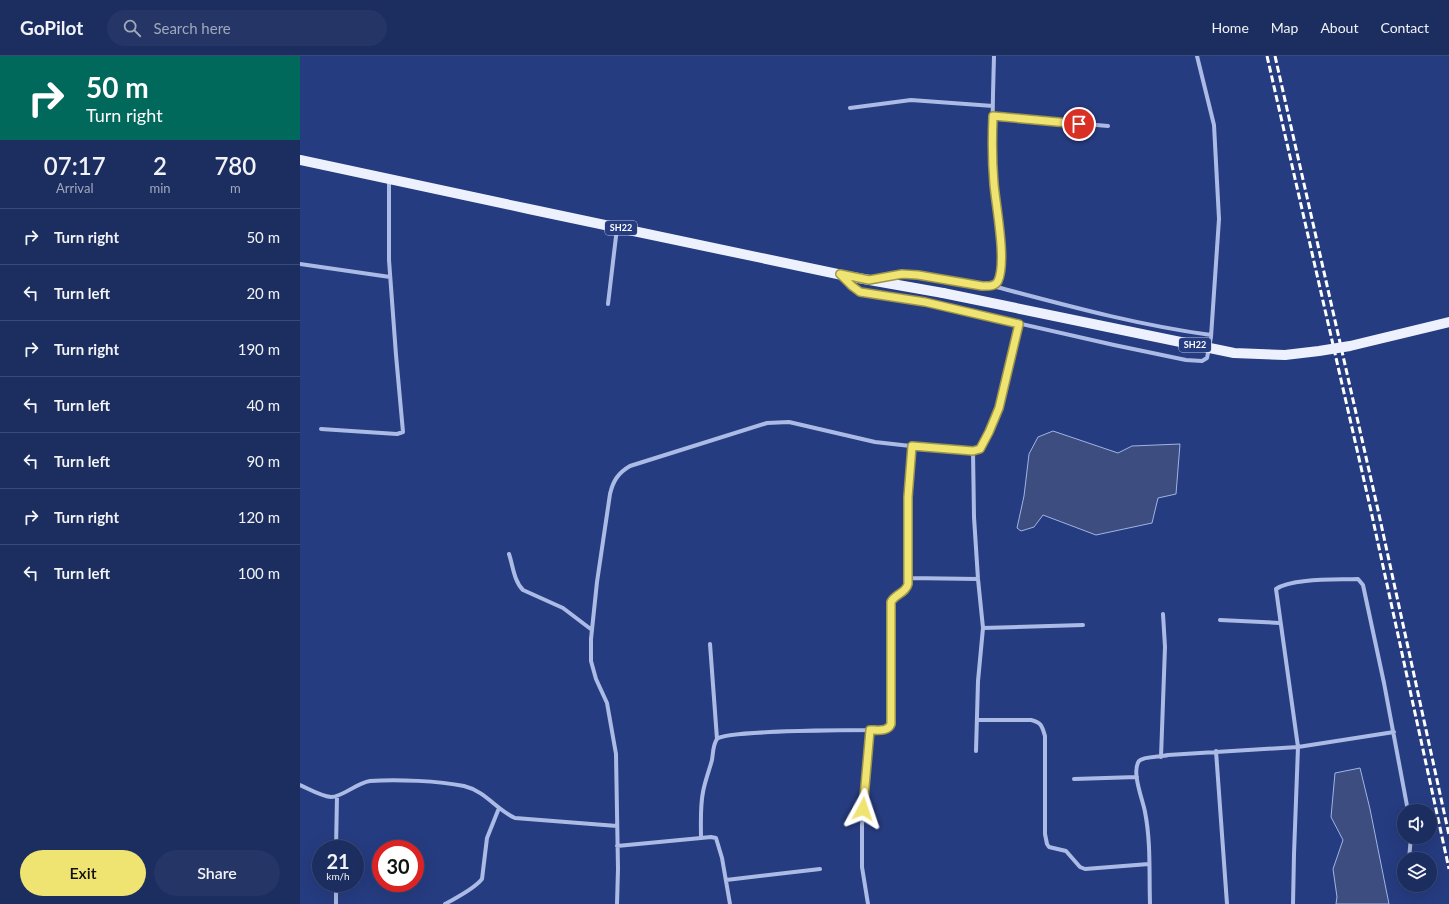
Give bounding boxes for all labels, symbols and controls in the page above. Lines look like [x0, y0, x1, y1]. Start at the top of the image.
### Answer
search box [107, 10, 387, 46]
text: GoPilot [20, 16, 83, 39]
icon: search [121, 17, 143, 39]
text: Search here [153, 19, 231, 37]
text: Home [1211, 19, 1249, 36]
text: Map [1271, 19, 1298, 36]
text: About [1320, 19, 1358, 36]
text: Contact [1380, 19, 1429, 36]
text: 50 m [86, 70, 149, 104]
icon: right [20, 72, 72, 124]
text: Turn right [86, 104, 163, 126]
pin [1062, 107, 1096, 141]
icon: arrive [1068, 113, 1090, 135]
text: 07:17 [44, 151, 106, 180]
text: 2 [153, 151, 167, 180]
text: 780 [214, 151, 256, 180]
text: Arrival [56, 180, 93, 196]
text: min [149, 180, 171, 196]
text: m [230, 180, 241, 196]
road number: SH22 [605, 221, 637, 235]
icon: right [20, 226, 42, 248]
text: Turn right [54, 228, 119, 246]
text: 50 m [246, 228, 280, 246]
icon: left [20, 282, 42, 304]
text: Turn left [54, 284, 110, 302]
text: 20 m [246, 284, 280, 302]
icon: right [20, 338, 42, 360]
road number: SH22 [1179, 338, 1211, 352]
text: Turn right [54, 340, 119, 358]
text: 190 m [238, 340, 280, 358]
icon: left [20, 394, 42, 416]
text: Turn left [54, 396, 110, 414]
text: 40 m [246, 396, 280, 414]
icon: left [20, 450, 42, 472]
text: Turn left [54, 452, 110, 470]
text: 90 m [246, 452, 280, 470]
icon: right [20, 506, 42, 528]
text: Turn right [54, 508, 119, 526]
text: 120 m [238, 508, 280, 526]
icon: left [20, 562, 42, 584]
text: Turn left [54, 564, 110, 582]
text: 100 m [238, 564, 280, 582]
position arrow [842, 788, 884, 830]
map controls [1397, 804, 1437, 892]
button: sound [1397, 804, 1437, 844]
speed limit sign: 30 [372, 840, 424, 892]
text: 21 [326, 849, 350, 873]
button: Exit [20, 850, 146, 896]
button: Share [154, 850, 280, 896]
button: layers [1397, 852, 1437, 892]
text: km/h [326, 870, 350, 882]

